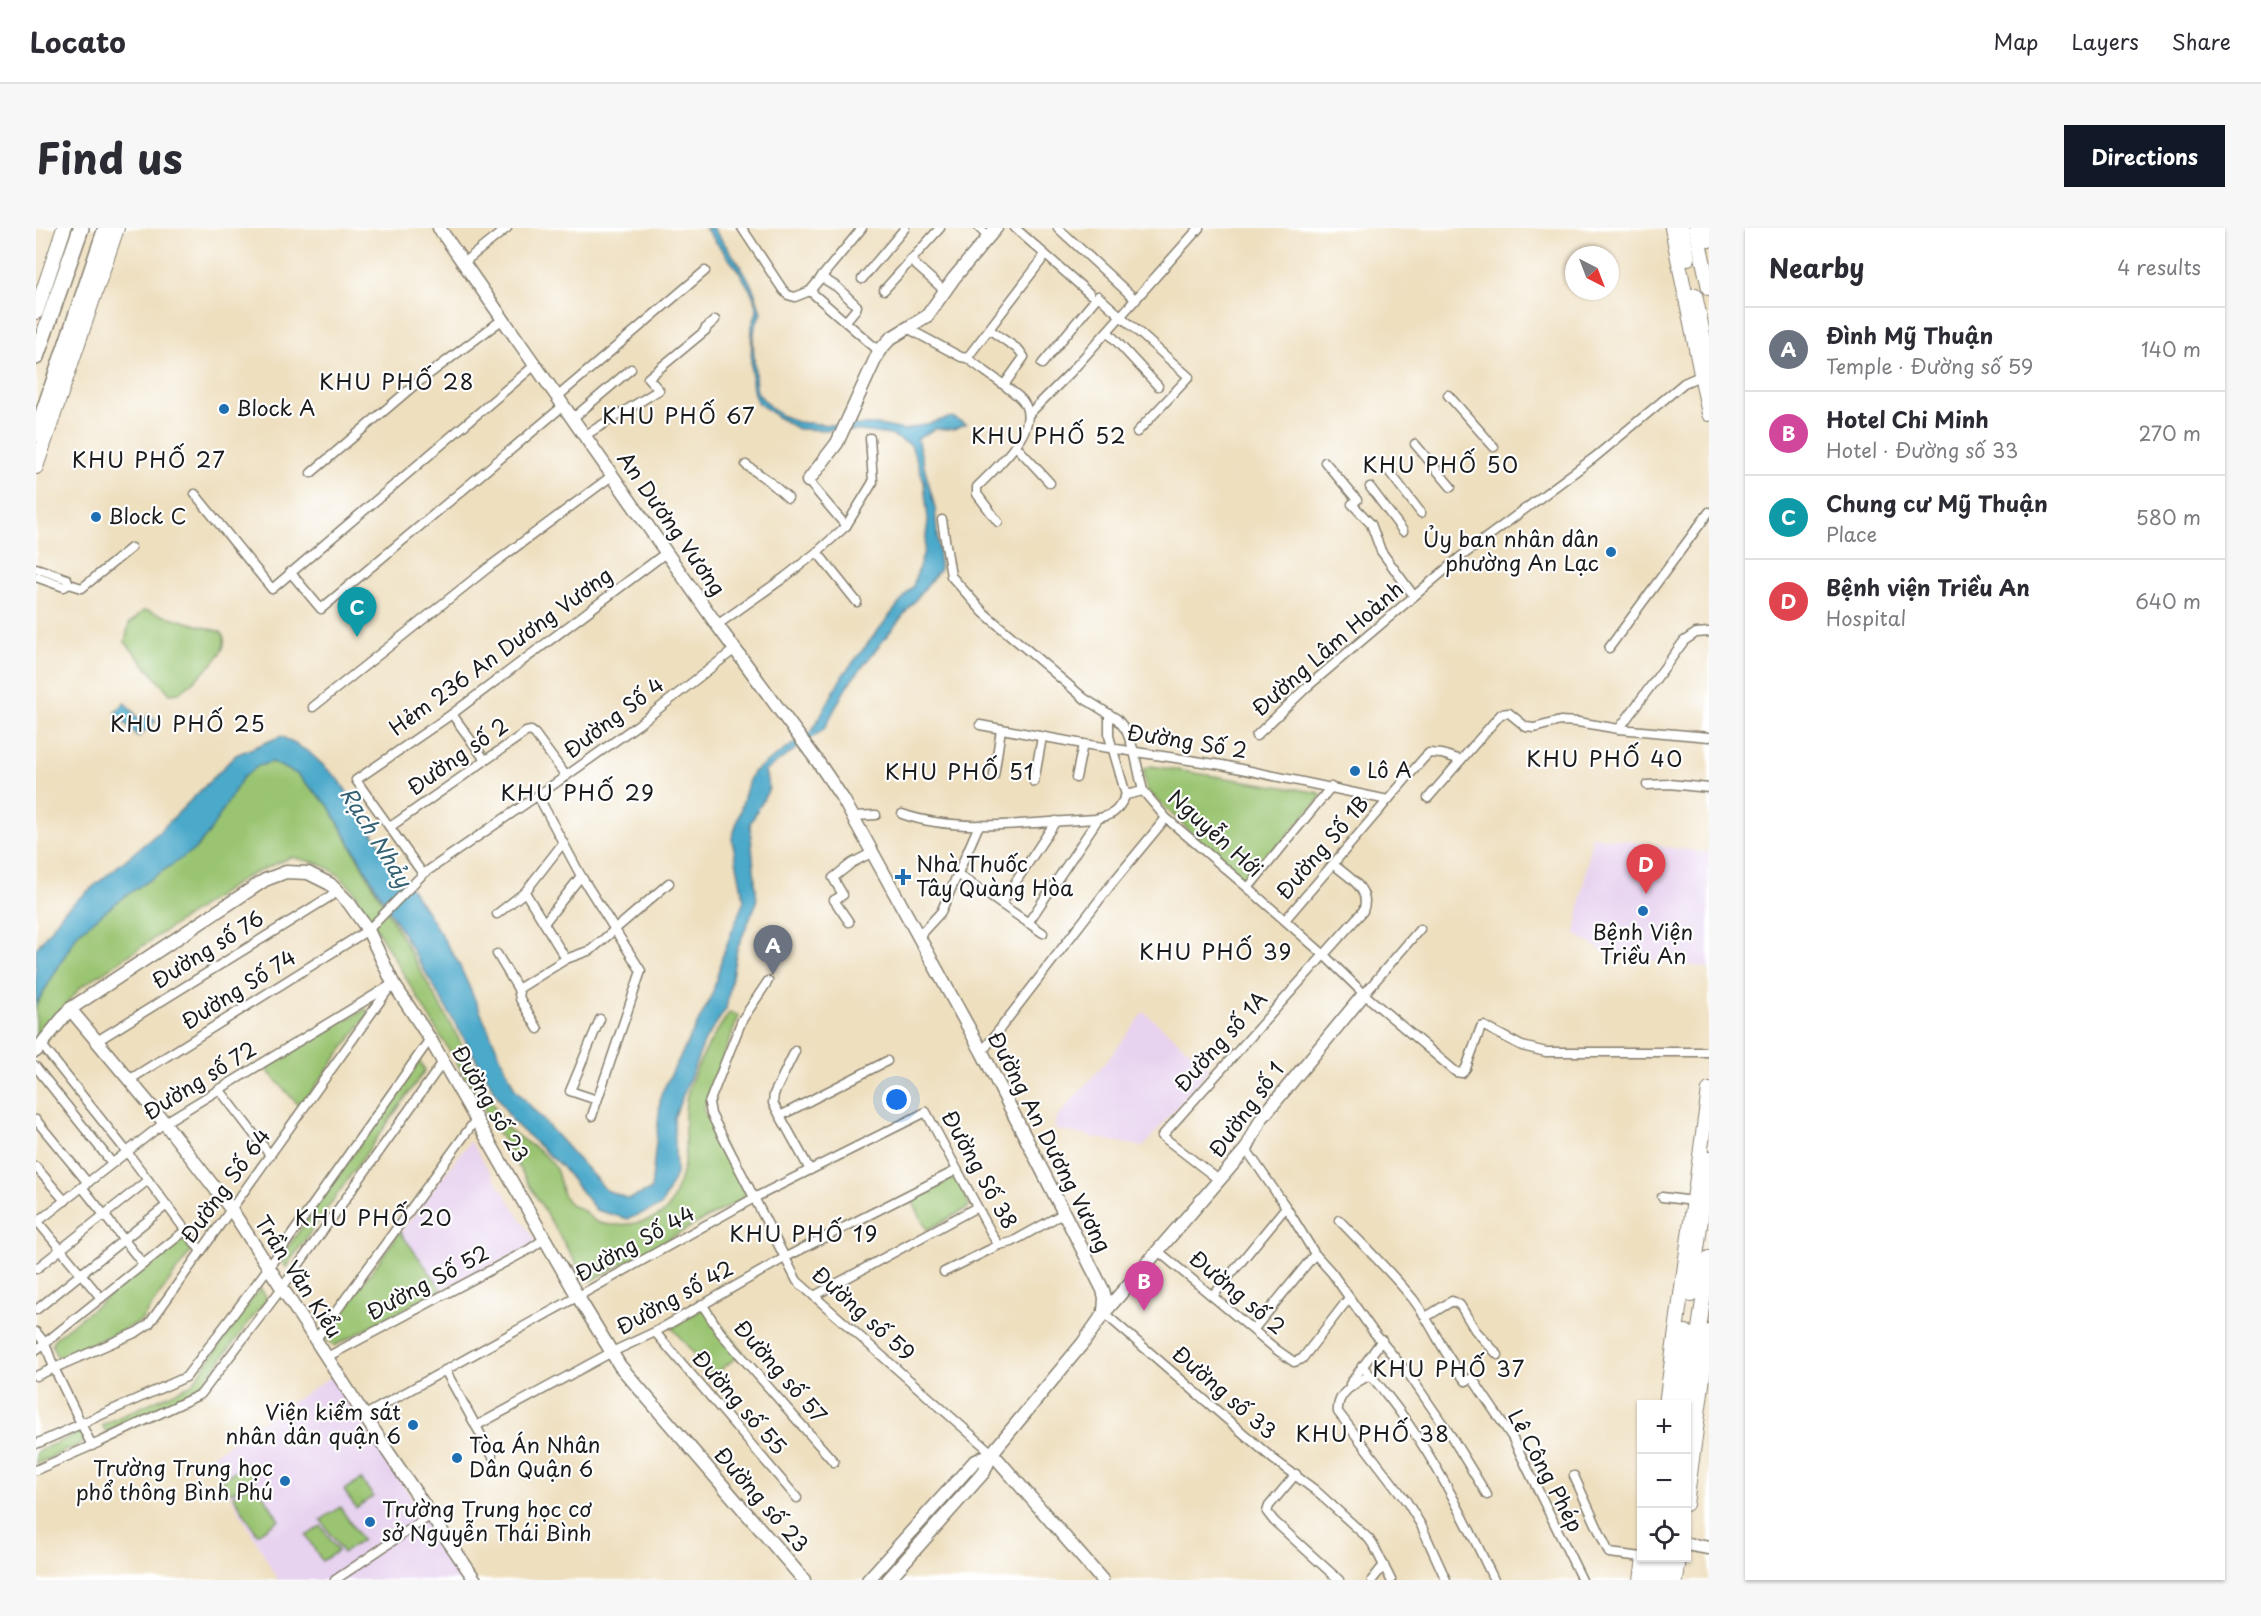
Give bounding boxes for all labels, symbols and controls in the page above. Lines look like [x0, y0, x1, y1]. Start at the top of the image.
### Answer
text: Locato [30, 20, 126, 63]
text: Map [1994, 25, 2038, 57]
text: Layers [2071, 25, 2139, 57]
text: Share [2172, 25, 2231, 57]
text: Find us [36, 125, 183, 188]
button: Directions [2064, 125, 2225, 187]
north arrow [1565, 246, 1619, 300]
text: Nearby [1769, 248, 1864, 287]
text: 4 results [2117, 252, 2201, 282]
text: Đình Mỹ Thuận [1826, 318, 1993, 351]
text: A [1781, 334, 1796, 364]
text: 140 m [2141, 334, 2201, 364]
text: Temple · Đường số 59 [1826, 351, 2033, 381]
district label: KHU PHỐ 28 [319, 364, 475, 397]
place label: Block A [236, 391, 315, 423]
district label: KHU PHỐ 67 [602, 398, 756, 431]
marker: Block A [217, 402, 231, 416]
text: Hotel Chi Minh [1826, 402, 1989, 435]
district label: KHU PHỐ 52 [971, 418, 1127, 451]
text: B [1782, 418, 1795, 448]
text: 270 m [2138, 418, 2201, 448]
text: Hotel · Đường số 33 [1826, 435, 2018, 465]
district label: KHU PHỐ 27 [72, 442, 226, 475]
street label: An Dương Vương [611, 444, 735, 602]
district label: KHU PHỐ 50 [1362, 447, 1520, 480]
text: Chung cư Mỹ Thuận [1826, 486, 2048, 519]
place label: Block C [108, 499, 187, 531]
text: C [1781, 502, 1796, 532]
text: 580 m [2136, 502, 2201, 532]
marker: Block C [89, 510, 103, 524]
text: Place [1826, 519, 1877, 549]
place label: Ủy ban nhân dân phường An Lạc [1423, 522, 1599, 578]
marker: Ủy ban nhân dân phường An Lạc [1604, 545, 1618, 559]
street label: Hẻm 236 An Dương Vương [382, 558, 618, 742]
text: Bệnh viện Triều An [1826, 570, 2030, 603]
street label: Đường Lâm Hoành [1244, 572, 1410, 723]
text: D [1781, 586, 1796, 616]
text: 640 m [2135, 586, 2201, 616]
pin: C [338, 588, 376, 637]
text: Hospital [1826, 603, 1906, 633]
street label: Đường Số 4 [556, 668, 670, 765]
district label: KHU PHỐ 25 [110, 706, 266, 739]
street label: Đường số 2 [400, 709, 514, 802]
street label: Đường Số 2 [1125, 715, 1250, 765]
district label: KHU PHỐ 40 [1526, 741, 1684, 774]
place label: Lô A [1367, 753, 1412, 785]
district label: KHU PHỐ 51 [885, 754, 1035, 787]
marker: Lô A [1348, 764, 1362, 778]
district label: KHU PHỐ 29 [501, 775, 655, 808]
water label: Rạch Nhảy [333, 780, 422, 894]
street label: Nguyễn Hới [1162, 781, 1271, 884]
street label: Đường Số 1B [1267, 788, 1376, 906]
pin: D [1626, 844, 1666, 894]
place label: Nhà Thuốc Tây Quàng Hòa [916, 847, 1074, 903]
marker: Nhà Thuốc Tây Quàng Hòa [894, 868, 912, 886]
street label: Đường số 76 [145, 901, 269, 995]
marker: Bệnh Viện Triều An [1636, 904, 1650, 918]
place label: Bệnh Viện Triều An [1593, 915, 1693, 971]
pin: A [754, 926, 792, 975]
district label: KHU PHỐ 39 [1139, 934, 1293, 967]
street label: Đường Số 74 [174, 940, 301, 1036]
street label: Đường số 1A [1165, 983, 1274, 1098]
street label: Đường An Dương Vương [981, 1025, 1120, 1257]
street label: Đường số 72 [136, 1032, 262, 1127]
street label: Đường số 23 [445, 1038, 538, 1168]
street label: Đường số 1 [1200, 1055, 1291, 1163]
your location [882, 1085, 911, 1114]
street label: Đường Số 38 [935, 1104, 1027, 1234]
street label: Đường Số 64 [172, 1121, 277, 1249]
street label: Đường Số 44 [568, 1196, 700, 1288]
district label: KHU PHỐ 20 [295, 1200, 453, 1233]
street label: Trần Văn Kiểu [248, 1208, 351, 1344]
district label: KHU PHỐ 19 [729, 1216, 879, 1249]
street label: Đường Số 52 [360, 1236, 494, 1327]
street label: Đường số 2 [1183, 1242, 1293, 1341]
street label: Đường số 42 [610, 1251, 738, 1342]
street label: Đường số 59 [806, 1258, 923, 1367]
pin: B [1124, 1262, 1164, 1311]
street label: Đường số 57 [727, 1312, 836, 1429]
street label: Đường số 33 [1166, 1337, 1285, 1446]
street label: Đường số 55 [686, 1342, 795, 1461]
district label: KHU PHỐ 37 [1372, 1351, 1526, 1384]
place label: Viện kiểm sát nhân dân quận 6 [225, 1395, 401, 1451]
map controls [1637, 1400, 1691, 1562]
button: + [1637, 1400, 1691, 1454]
street label: Lê Công Phép [1501, 1403, 1593, 1537]
district label: KHU PHỐ 38 [1295, 1416, 1451, 1449]
marker: Viện kiểm sát nhân dân quận 6 [406, 1418, 420, 1432]
place label: Tòa Án Nhân Dân Quận 6 [469, 1428, 600, 1484]
street label: Đường số 23 [708, 1439, 817, 1558]
place label: Trường Trung học phổ thông Bình Phú [76, 1451, 273, 1507]
marker: Tòa Án Nhân Dân Quận 6 [450, 1451, 464, 1465]
button: − [1637, 1454, 1691, 1508]
marker: Trường Trung học phổ thông Bình Phú [278, 1474, 292, 1488]
place label: Trường Trung học cơ sở Nguyễn Thái Bình [382, 1492, 592, 1548]
button: locate [1637, 1508, 1691, 1562]
marker: Trường Trung học cơ sở Nguyễn Thái Bình [363, 1515, 377, 1529]

